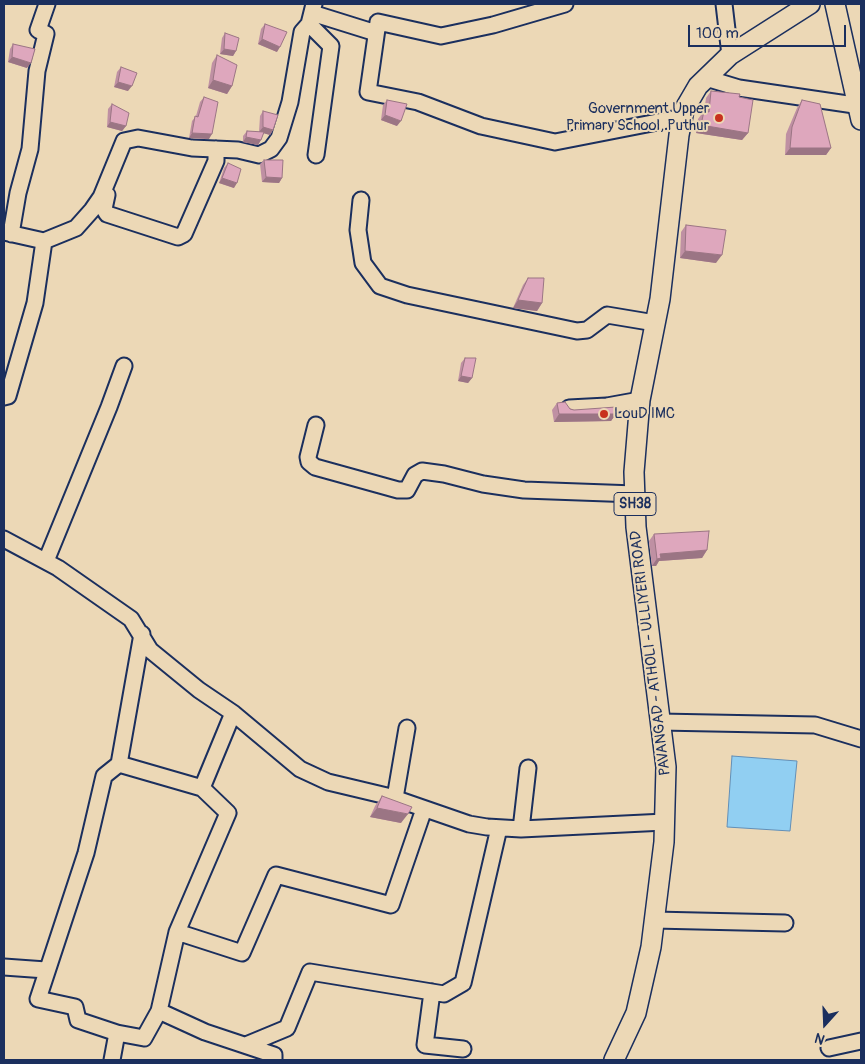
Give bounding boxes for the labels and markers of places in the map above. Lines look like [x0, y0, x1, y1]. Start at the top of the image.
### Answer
place label: Government Upper Primary School, Puthur [566, 100, 709, 135]
marker: Government Upper Primary School, Puthur [713, 112, 725, 124]
place label: LouD IMC [614, 405, 675, 423]
marker: LouD IMC [598, 408, 610, 420]

